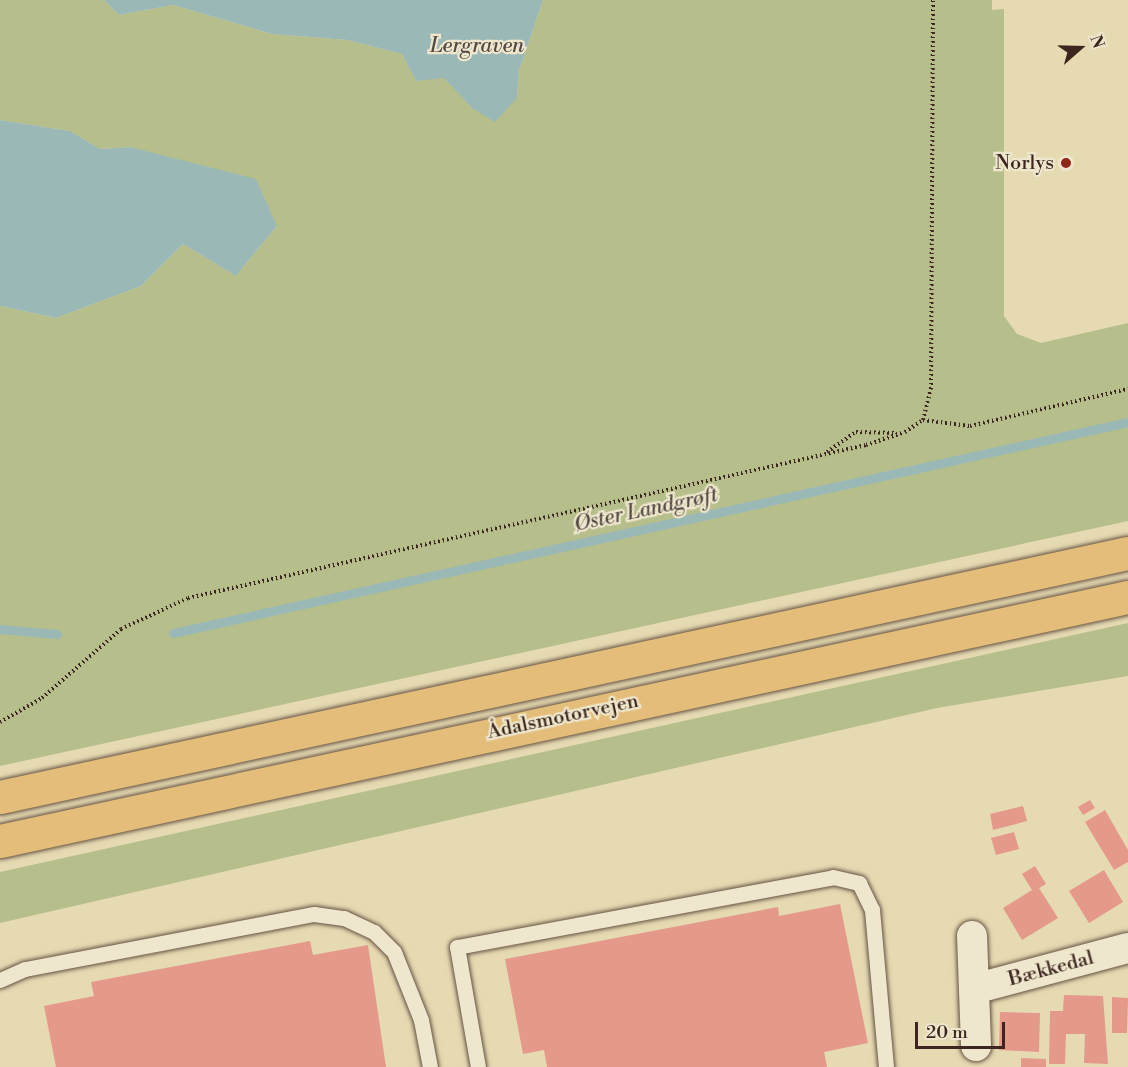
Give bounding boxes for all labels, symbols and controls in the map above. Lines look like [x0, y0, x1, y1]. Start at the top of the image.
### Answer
north arrow [1050, 18, 1110, 78]
text: N [1085, 32, 1108, 51]
water label: Lergraven [430, 33, 524, 59]
place label: Norlys [995, 151, 1054, 175]
marker: Norlys [1059, 156, 1073, 170]
water label: Øster Landgrøft [572, 482, 720, 538]
street label: Ådalsmotorvejen [485, 689, 641, 745]
street label: Bækkedal [1006, 946, 1096, 992]
scale bar [918, 1010, 1008, 1048]
text: 20 m [926, 1021, 968, 1044]

